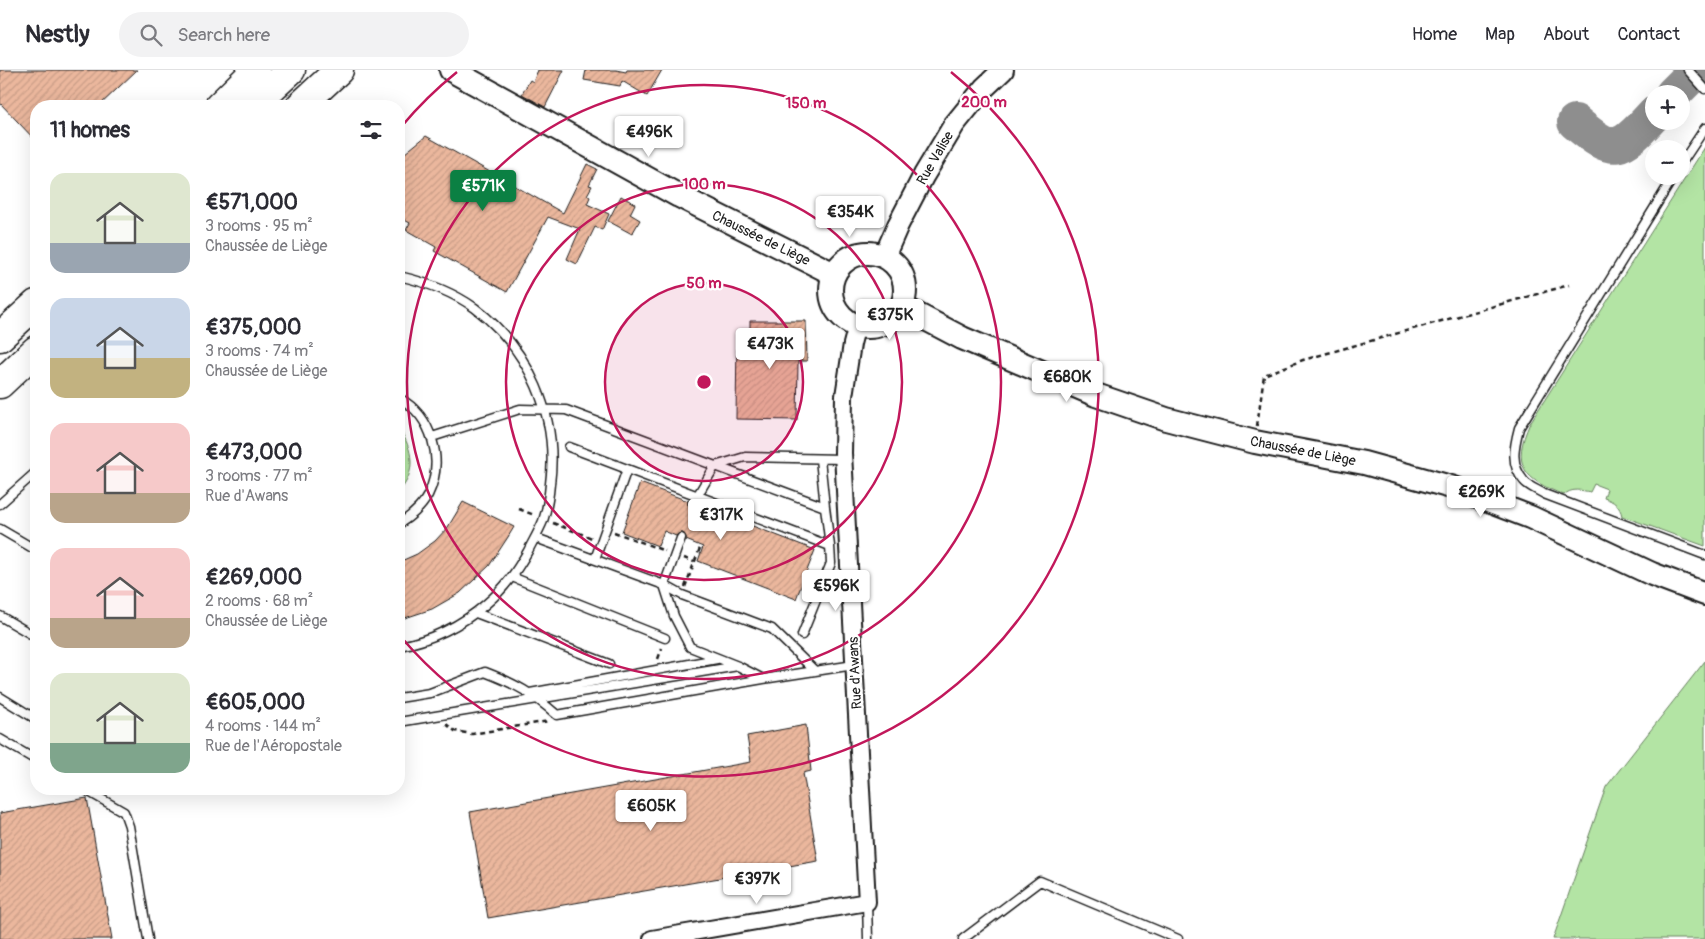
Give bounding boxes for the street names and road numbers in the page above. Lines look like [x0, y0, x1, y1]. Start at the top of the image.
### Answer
street label: Rue Valise [913, 128, 957, 188]
street label: Chaussée de Liège [709, 207, 813, 269]
street label: Chaussée de Liège [1249, 432, 1357, 470]
street label: Rue d'Awans [845, 635, 865, 710]

